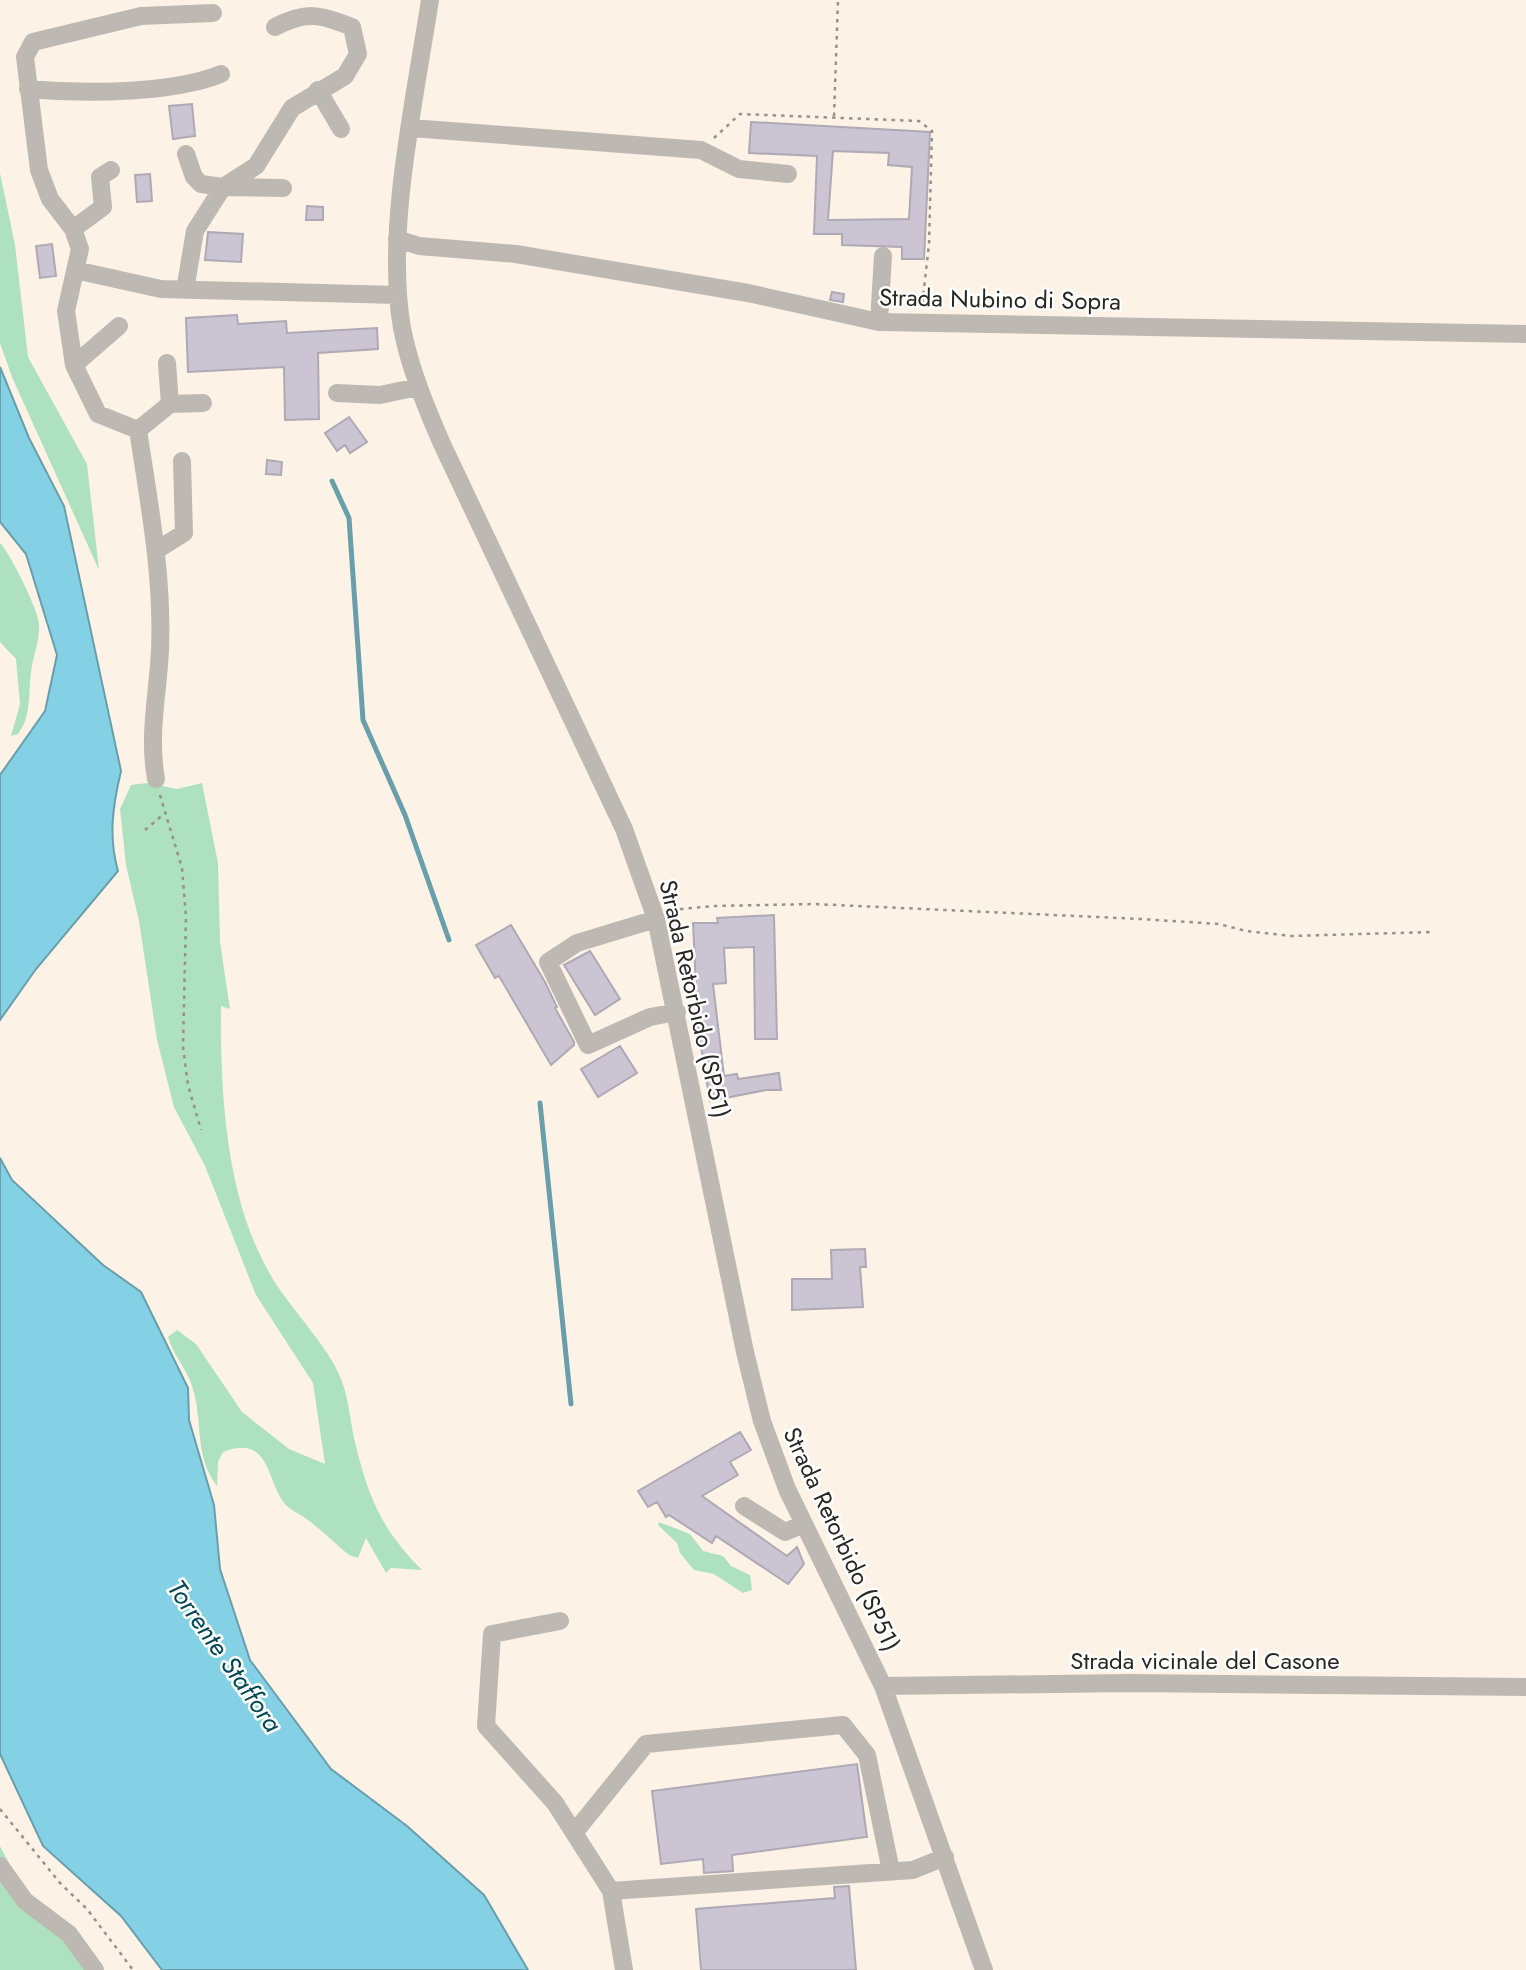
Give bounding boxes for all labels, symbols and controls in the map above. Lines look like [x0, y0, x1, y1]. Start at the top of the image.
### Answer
street label: Strada Nubino di Sopra [879, 279, 1121, 319]
street label: Strada Retorbido (SP51) [651, 876, 739, 1122]
street label: Strada Retorbido (SP51) [775, 1421, 909, 1657]
water label: Torrente Staffora [158, 1572, 292, 1741]
street label: Strada vicinale del Casone [1070, 1643, 1340, 1678]

